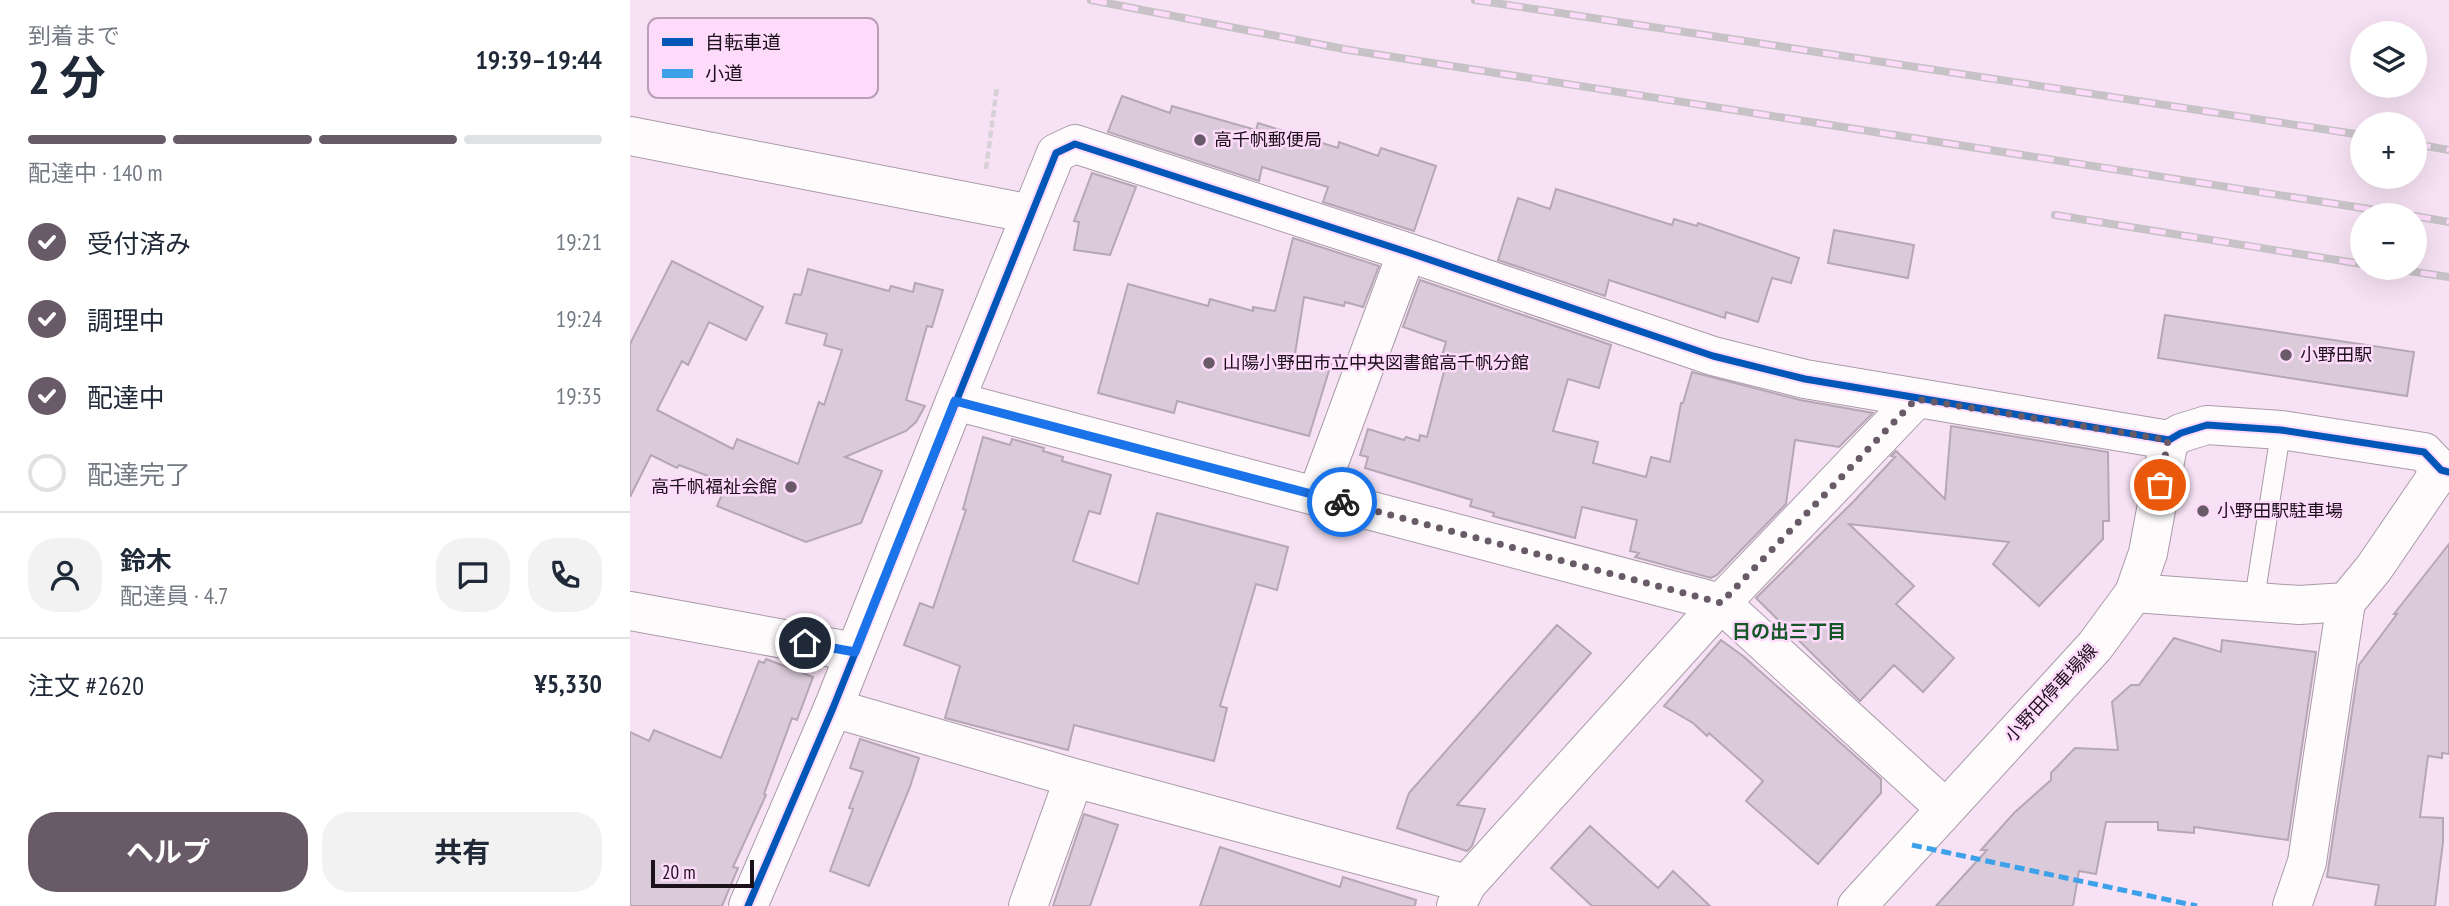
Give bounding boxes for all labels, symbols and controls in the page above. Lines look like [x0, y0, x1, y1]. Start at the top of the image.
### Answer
legend [648, 18, 878, 98]
text: 到着まで [28, 21, 120, 50]
map controls [2350, 21, 2427, 280]
button: layers [2350, 21, 2427, 98]
text: 自転車道 [705, 30, 781, 54]
text: 19:39–19:44 [475, 43, 602, 76]
text: 2 分 [28, 47, 105, 107]
text: 小道 [705, 61, 743, 85]
button: + [2350, 112, 2427, 189]
place label: 高千帆郵便局 [1214, 128, 1322, 151]
marker: 高千帆郵便局 [1192, 132, 1208, 148]
text: 配達中 · 140 m [28, 158, 163, 187]
button: − [2350, 203, 2427, 280]
icon: check [28, 223, 66, 261]
text: 受付済み [87, 227, 191, 260]
text: 19:21 [556, 227, 602, 256]
icon: check [28, 300, 66, 338]
text: 調理中 [87, 304, 165, 337]
text: 19:24 [556, 304, 602, 333]
place label: 小野田駅 [2300, 343, 2372, 366]
marker: 小野田駅 [2278, 347, 2294, 363]
place label: 山陽小野田市立中央図書館高千帆分館 [1223, 351, 1529, 374]
marker: 山陽小野田市立中央図書館高千帆分館 [1201, 355, 1217, 371]
icon: check [28, 377, 66, 415]
text: 配達中 [87, 381, 165, 414]
text: 19:35 [556, 381, 602, 410]
pin [2130, 455, 2190, 515]
text: 配達完了 [87, 458, 191, 491]
icon: bag [2141, 466, 2179, 504]
courier [1307, 467, 1377, 537]
place label: 高千帆福祉会館 [651, 475, 777, 498]
marker: 高千帆福祉会館 [783, 479, 799, 495]
icon: bike [1323, 483, 1361, 521]
place label: 小野田駅駐車場 [2217, 499, 2343, 522]
marker: 小野田駅駐車場 [2195, 503, 2211, 519]
button: person [28, 538, 102, 612]
button: chat [436, 538, 510, 612]
button: phone [528, 538, 602, 612]
text: 鈴木 [120, 544, 172, 577]
text: 配達員 · 4.7 [120, 581, 228, 610]
pin [775, 613, 835, 673]
district label: 日の出三丁目 [1732, 619, 1846, 643]
icon: home [786, 624, 824, 662]
street label: 小野田停車場線 [1999, 639, 2102, 747]
text: ¥5,330 [534, 667, 602, 700]
text: 注文 #2620 [28, 669, 144, 702]
button: ヘルプ [28, 812, 308, 892]
button: 共有 [322, 812, 602, 892]
scale bar [651, 857, 754, 889]
text: 20 m [662, 860, 696, 884]

